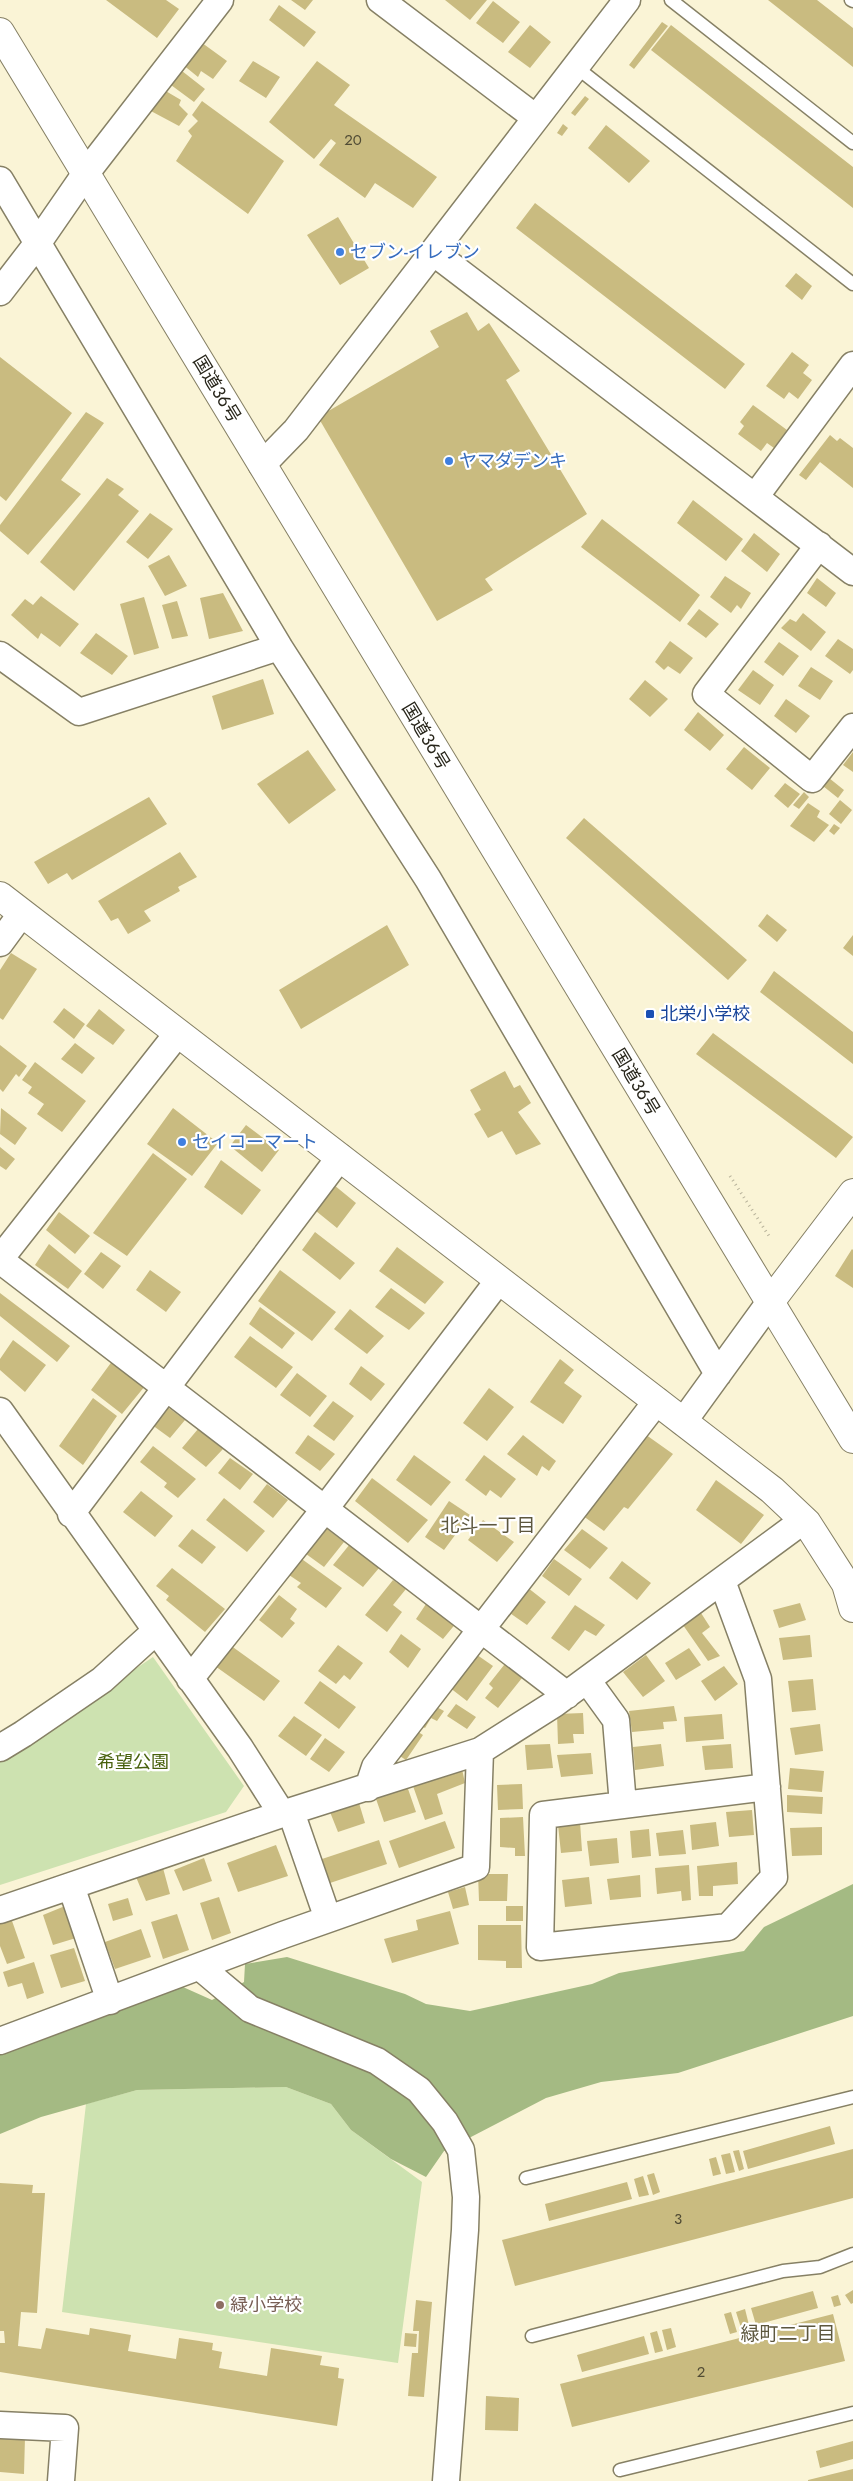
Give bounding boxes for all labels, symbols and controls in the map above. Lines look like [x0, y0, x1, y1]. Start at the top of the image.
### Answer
house number: 20 [344, 129, 362, 151]
place label: セブン-イレブン [350, 239, 480, 265]
marker: セブン-イレブン [334, 246, 346, 258]
street label: 国道36号 [187, 351, 247, 427]
place label: ヤマダデンキ [459, 448, 567, 474]
marker: ヤマダデンキ [443, 455, 455, 467]
street label: 国道36号 [396, 698, 456, 774]
place label: 北栄小学校 [660, 1001, 750, 1027]
marker: 北栄小学校 [644, 1008, 656, 1020]
street label: 国道36号 [606, 1044, 666, 1120]
place label: セイコーマート [192, 1129, 318, 1155]
marker: セイコーマート [176, 1136, 188, 1148]
district label: 北斗一丁目 [440, 1512, 536, 1539]
park label: 希望公園 [97, 1749, 169, 1775]
house number: 3 [674, 2208, 682, 2230]
place label: 緑小学校 [230, 2292, 302, 2318]
marker: 緑小学校 [214, 2299, 226, 2311]
district label: 緑町二丁目 [740, 2320, 836, 2347]
house number: 2 [697, 2361, 705, 2383]

